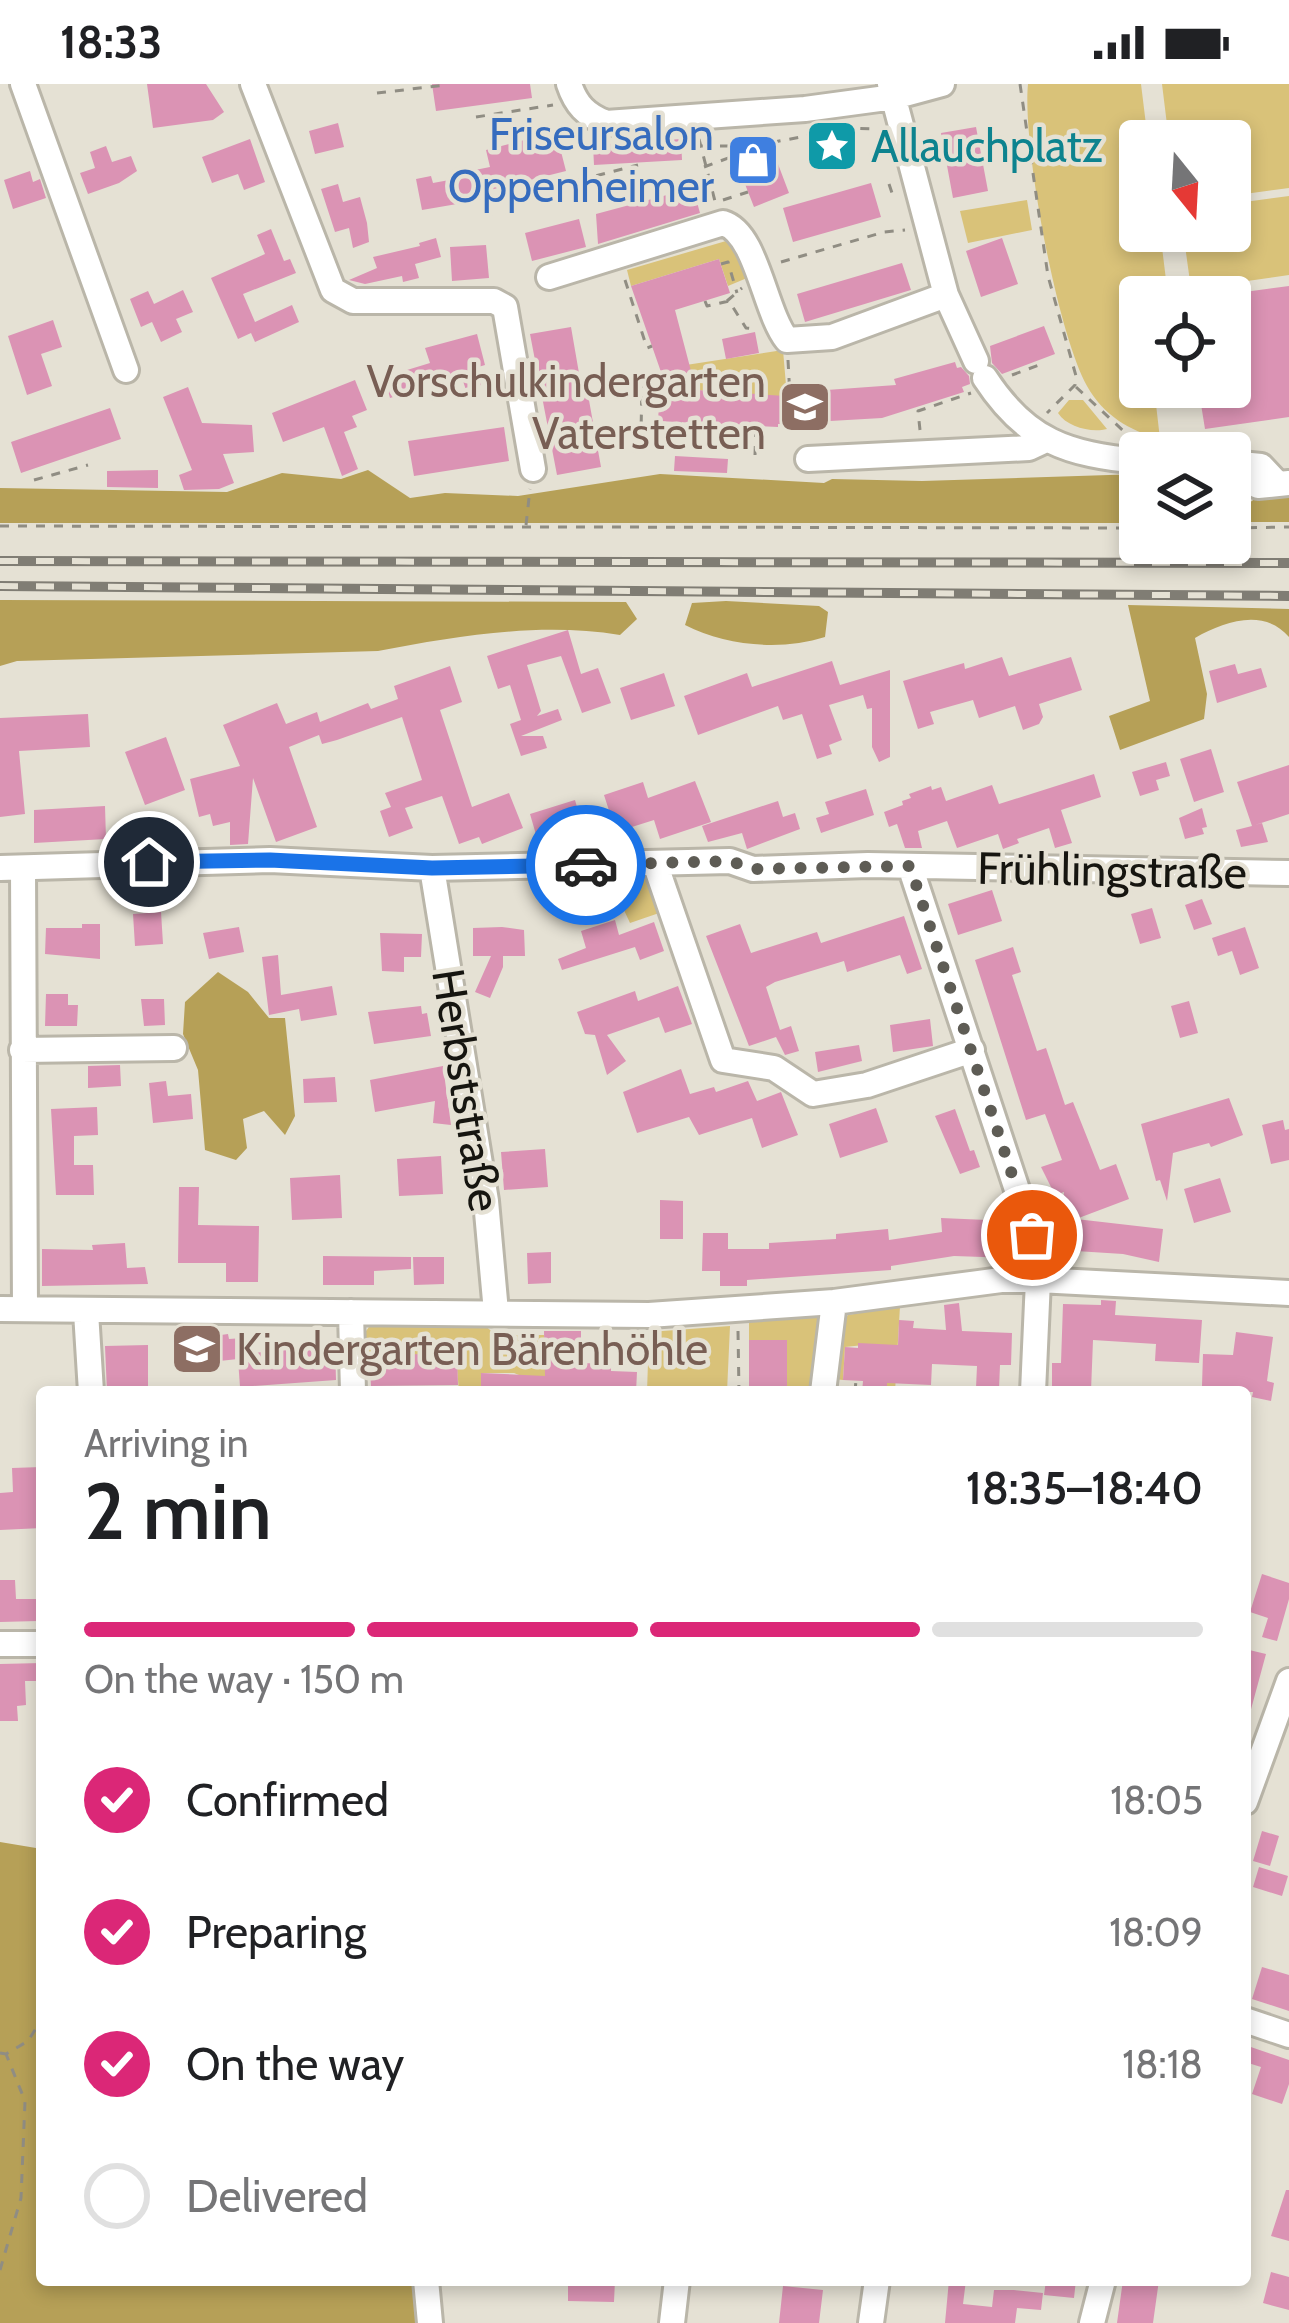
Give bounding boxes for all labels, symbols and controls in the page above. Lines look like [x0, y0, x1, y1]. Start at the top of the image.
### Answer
text: 18:33 [60, 15, 162, 69]
place label: Friseursalon Oppenheimer [448, 107, 715, 213]
place icon: Allauchplatz [804, 118, 860, 174]
place label: Allauchplatz [871, 119, 1103, 173]
north arrow [1119, 120, 1251, 252]
map controls [1119, 120, 1251, 564]
shop icon: Friseursalon Oppenheimer [725, 132, 781, 188]
button: locate [1119, 276, 1251, 408]
place label: Vorschulkindergarten Vaterstetten [366, 354, 766, 460]
school or university icon: Vorschulkindergarten Vaterstetten [777, 379, 833, 435]
button: layers [1119, 432, 1251, 564]
courier [526, 805, 646, 925]
pin [98, 811, 200, 913]
icon: home [116, 829, 182, 895]
icon: car [553, 832, 619, 898]
street label: Frühlingstraße [977, 841, 1247, 899]
street label: Herbststraße [421, 965, 513, 1215]
pin [981, 1184, 1083, 1286]
icon: bag [999, 1202, 1065, 1268]
school or university icon: Kindergarten Bärenhöhle [169, 1321, 225, 1377]
place label: Kindergarten Bärenhöhle [236, 1322, 708, 1376]
text: Arriving in [84, 1419, 248, 1467]
text: 18:35–18:40 [966, 1461, 1203, 1515]
text: 2 min [84, 1464, 272, 1559]
text: On the way · 150 m [84, 1655, 404, 1703]
icon: check [84, 1767, 150, 1833]
text: Confirmed [186, 1773, 389, 1827]
text: 18:05 [1110, 1776, 1203, 1824]
icon: check [84, 1899, 150, 1965]
text: Preparing [186, 1905, 366, 1959]
text: 18:09 [1109, 1908, 1203, 1956]
icon: check [84, 2031, 150, 2097]
text: On the way [186, 2037, 404, 2091]
text: 18:18 [1122, 2040, 1203, 2088]
text: Delivered [186, 2169, 368, 2223]

